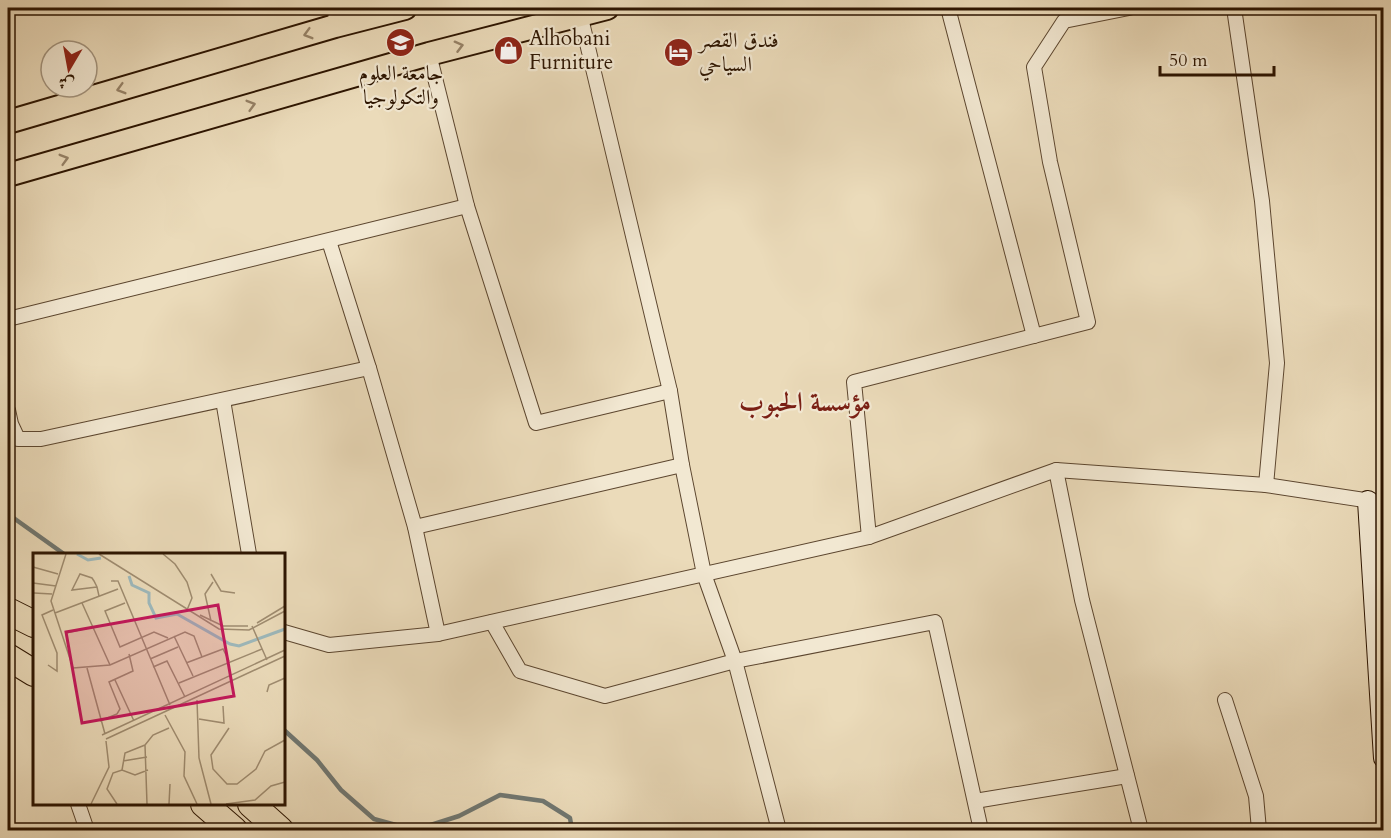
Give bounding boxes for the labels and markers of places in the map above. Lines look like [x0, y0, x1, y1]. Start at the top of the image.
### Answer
place label: Alhobani Furniture [529, 24, 613, 77]
school or university icon: جامعة العلوم والتكولوجيا [385, 26, 417, 58]
place label: فندق القصر السياحي [697, 26, 779, 81]
shop icon: Alhobani Furniture [492, 34, 524, 66]
hotel icon: فندق القصر السياحي [662, 36, 694, 68]
place label: جامعة العلوم والتكولوجيا [359, 59, 443, 112]

